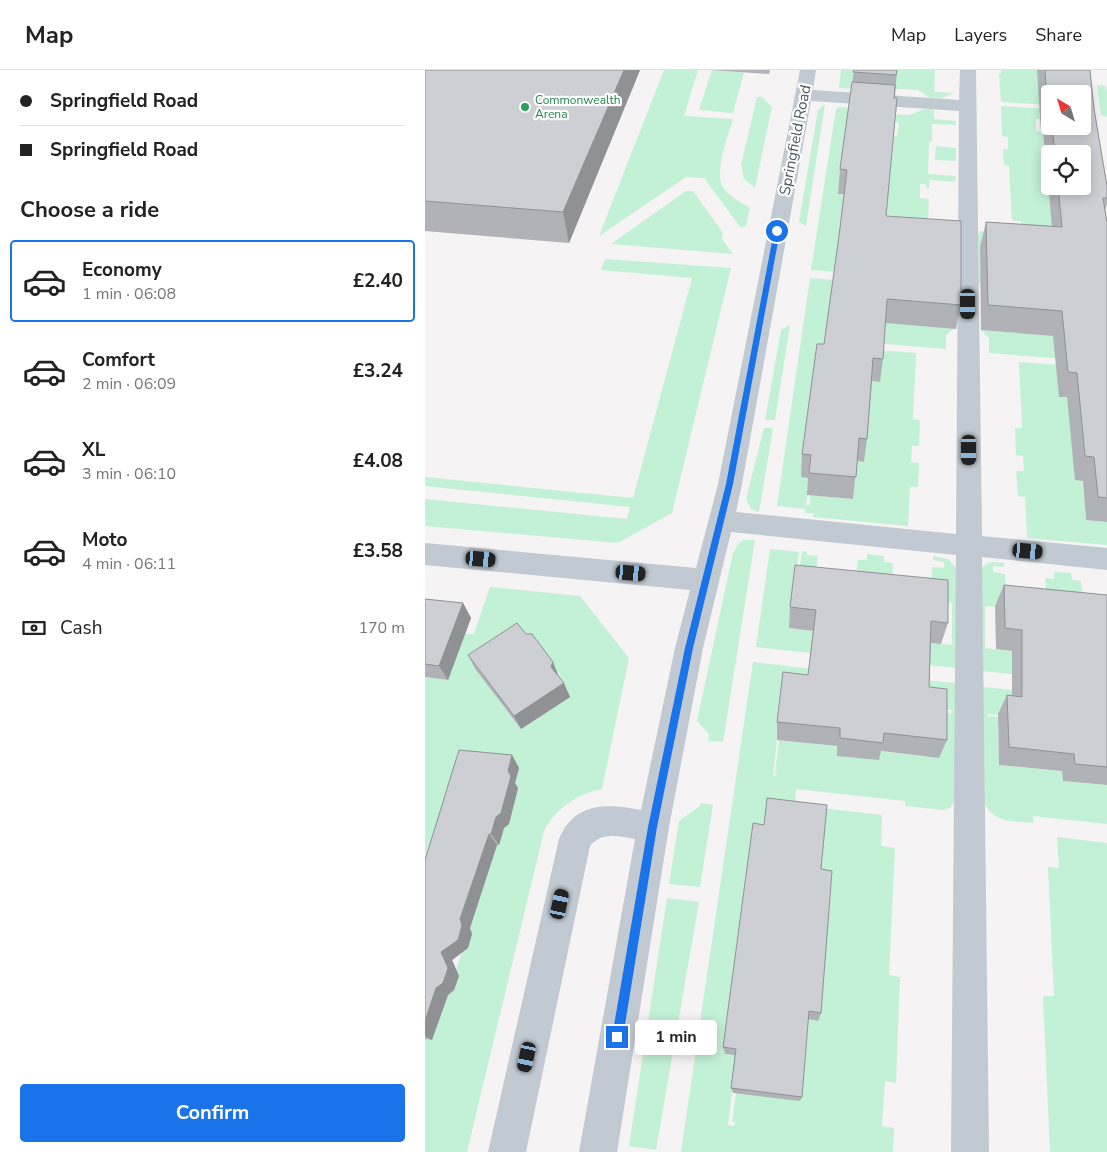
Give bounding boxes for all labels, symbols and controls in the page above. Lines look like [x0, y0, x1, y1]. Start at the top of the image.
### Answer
text: Map [25, 19, 73, 51]
text: Map [891, 23, 926, 47]
text: Layers [954, 23, 1007, 47]
text: Share [1035, 23, 1082, 47]
street label: Springfield Road [774, 83, 816, 197]
north arrow [1041, 85, 1091, 135]
map controls [1041, 85, 1091, 195]
text: Springfield Road [50, 88, 198, 114]
place label: Commonwealth Arena [535, 92, 621, 122]
marker: Commonwealth Arena [519, 101, 531, 113]
text: Springfield Road [50, 137, 198, 163]
button: locate [1041, 145, 1091, 195]
text: Choose a ride [20, 195, 159, 225]
route start [766, 220, 788, 242]
text: Economy [82, 257, 162, 283]
icon: car [22, 259, 67, 304]
text: £2.40 [353, 268, 403, 294]
text: 1 min · 06:08 [82, 283, 176, 305]
car [960, 289, 975, 319]
text: Comfort [82, 347, 155, 373]
icon: car [22, 349, 67, 394]
text: £3.24 [353, 358, 403, 384]
text: 2 min · 06:09 [82, 373, 176, 395]
car [961, 435, 976, 465]
text: XL [82, 437, 105, 463]
icon: car [22, 439, 67, 484]
text: £4.08 [353, 448, 403, 474]
text: 3 min · 06:10 [82, 463, 176, 485]
text: Moto [82, 527, 128, 553]
icon: car [22, 529, 67, 574]
text: £3.58 [353, 538, 403, 564]
car [1012, 542, 1043, 560]
car [465, 550, 496, 568]
text: 4 min · 06:11 [82, 553, 176, 575]
car [615, 564, 646, 582]
icon: cash [20, 614, 48, 642]
text: Cash [60, 615, 102, 641]
text: 170 m [358, 617, 405, 639]
car [549, 888, 570, 920]
callout: 1 min [635, 1020, 717, 1054]
route end [606, 1026, 628, 1048]
text: 1 min [655, 1026, 697, 1048]
car [516, 1041, 537, 1073]
button: Confirm [20, 1084, 405, 1142]

